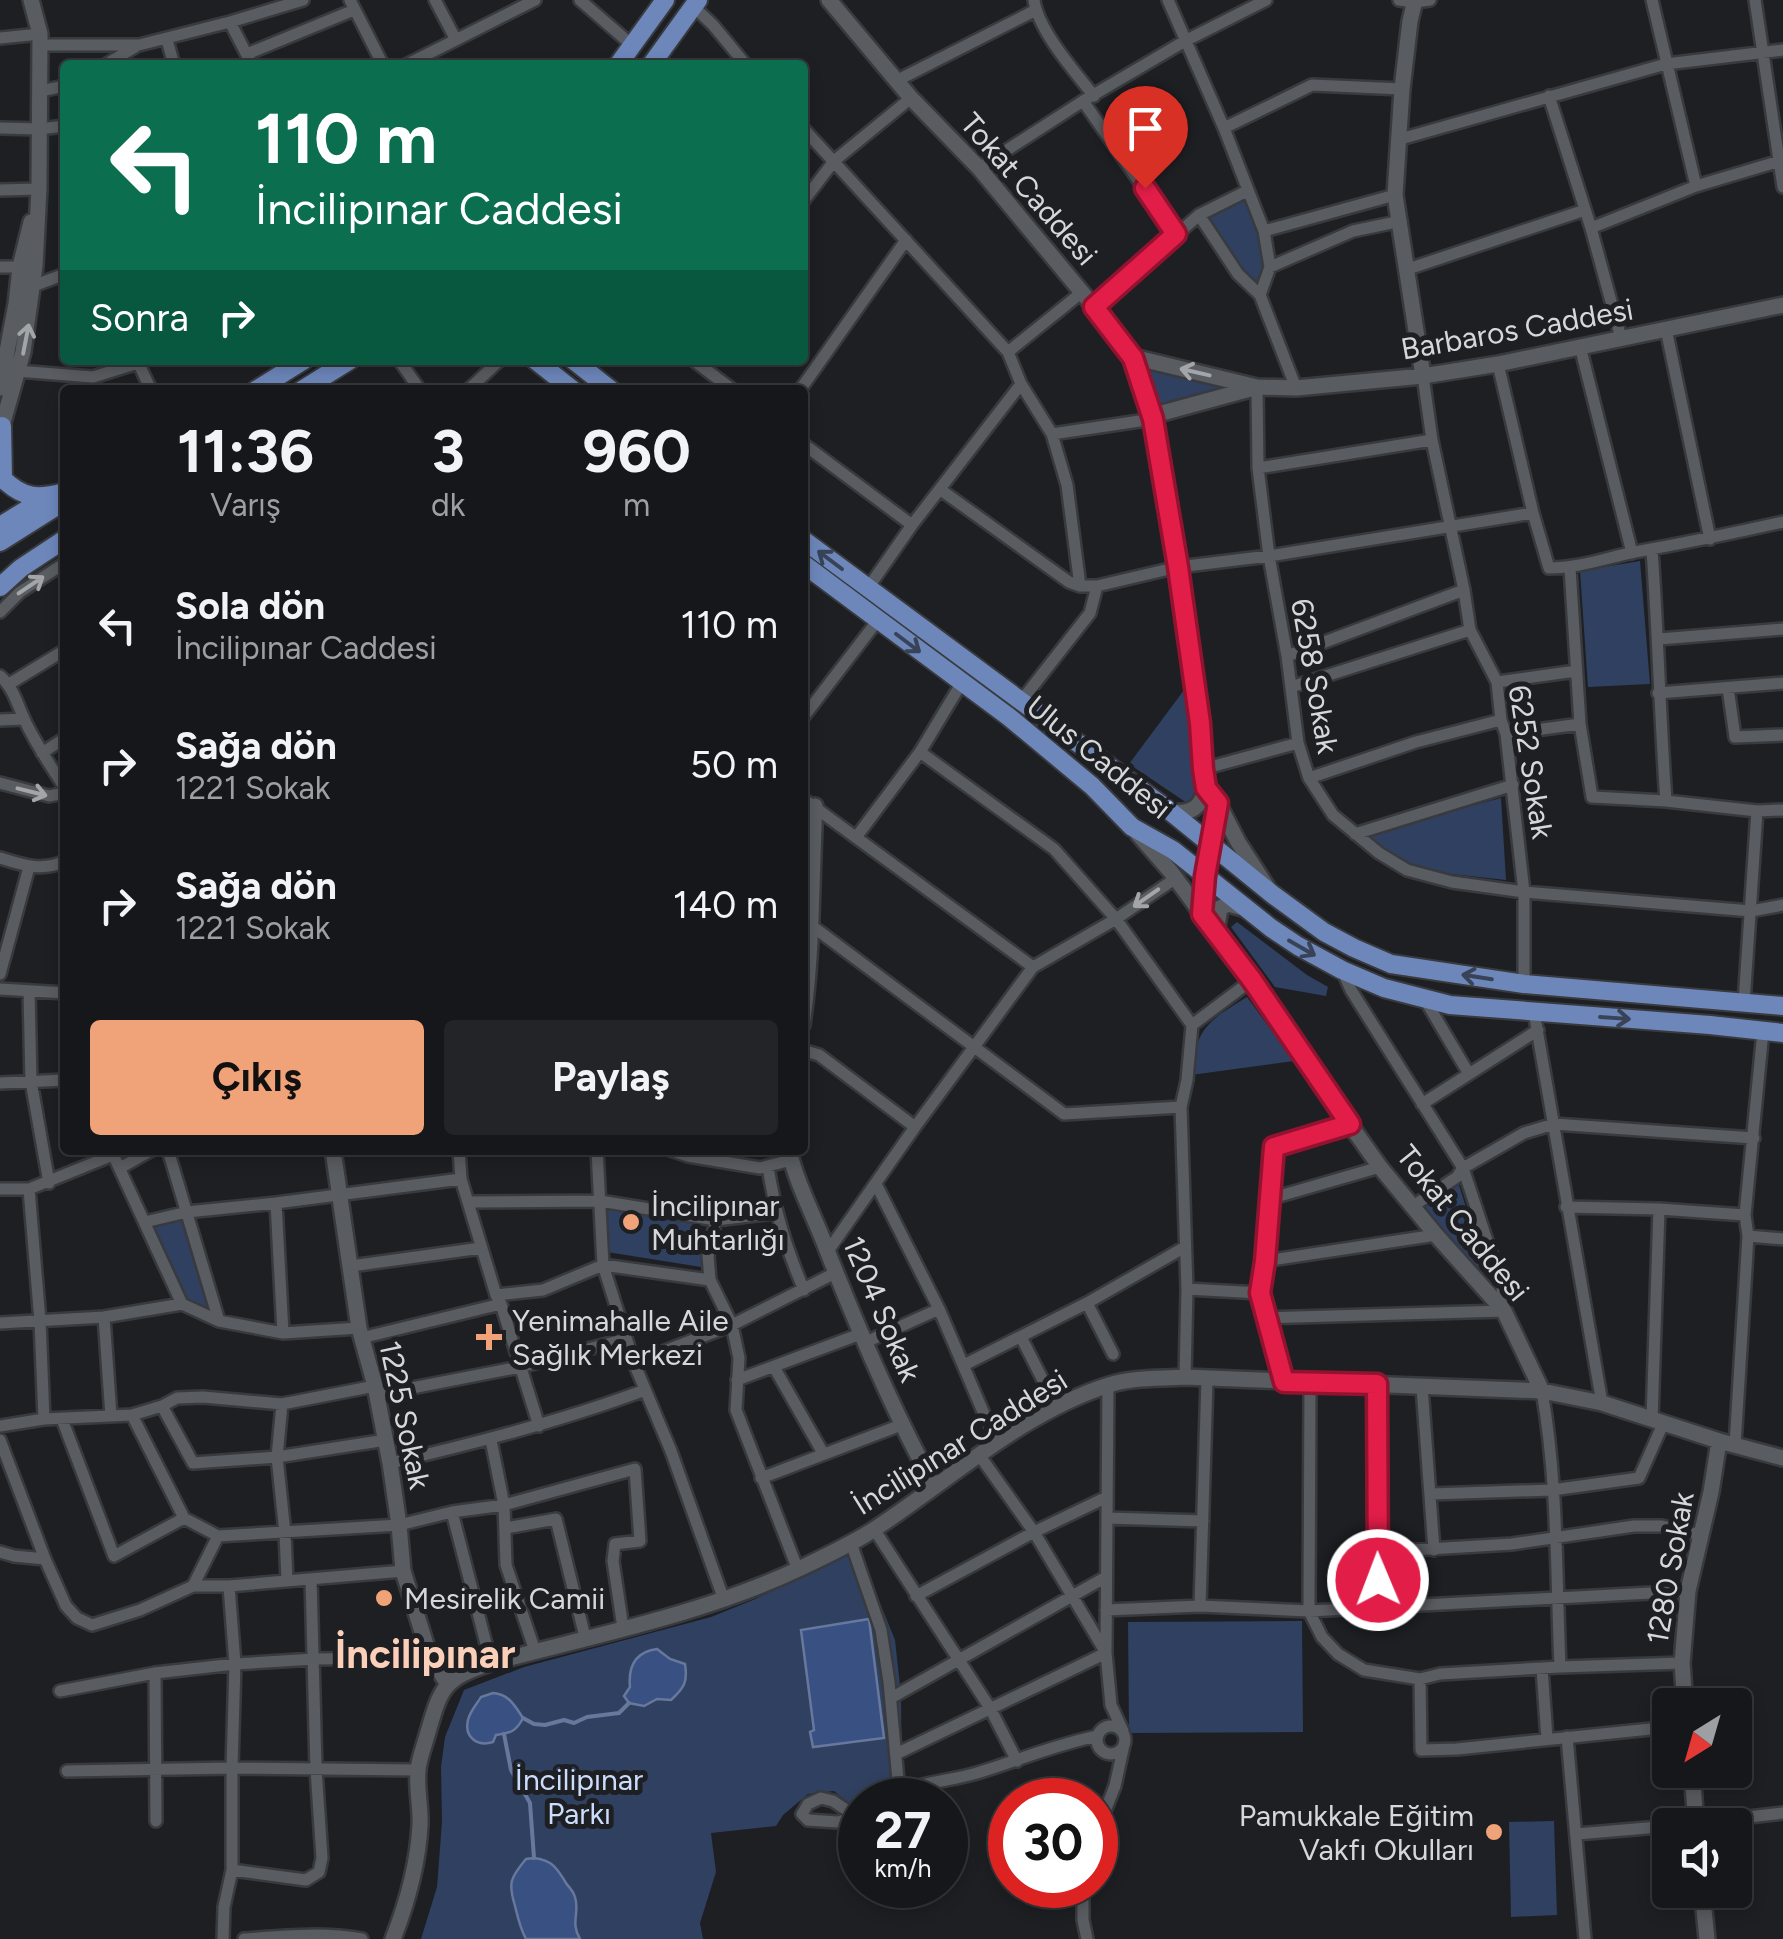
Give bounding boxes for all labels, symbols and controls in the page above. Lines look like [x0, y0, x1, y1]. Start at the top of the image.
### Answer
pin [1103, 86, 1188, 189]
text: 110 m [255, 96, 437, 181]
icon: left [90, 100, 220, 230]
icon: arrive [1118, 101, 1173, 156]
street label: Tokat Caddesi [953, 105, 1105, 273]
text: İncilipınar Caddesi [255, 181, 623, 235]
icon: right [209, 290, 264, 345]
street label: Barbaros Caddesi [1398, 290, 1636, 368]
text: Sonra [90, 295, 189, 341]
one-way arrow [17, 324, 36, 356]
one-way arrow [1180, 362, 1212, 380]
text: 11:36 [177, 415, 314, 487]
text: 3 [431, 415, 465, 487]
text: 960 [582, 415, 691, 487]
text: Varış [210, 486, 281, 524]
text: dk [431, 486, 465, 524]
text: m [623, 486, 650, 524]
one-way arrow [817, 549, 844, 570]
one-way arrow [16, 575, 44, 596]
text: Sola dön [175, 583, 325, 629]
street label: 6258 Sokak [1283, 596, 1347, 757]
icon: left [90, 598, 145, 653]
text: 110 m [681, 602, 778, 648]
text: İncilipınar Caddesi [175, 629, 437, 667]
one-way arrow [894, 632, 921, 653]
street label: 6252 Sokak [1501, 683, 1561, 842]
street label: Ulus Caddesi [1019, 687, 1179, 827]
text: Sağa dön [175, 723, 337, 769]
icon: right [90, 738, 145, 793]
text: 50 m [690, 742, 778, 788]
text: 1221 Sokak [175, 769, 330, 807]
one-way arrow [16, 783, 47, 802]
text: Sağa dön [175, 863, 337, 909]
icon: right [90, 878, 145, 933]
text: 140 m [673, 882, 778, 928]
one-way arrow [1133, 887, 1160, 908]
text: 1221 Sokak [175, 909, 330, 947]
one-way arrow [1288, 938, 1316, 958]
one-way arrow [1461, 968, 1494, 986]
one-way arrow [1599, 1009, 1631, 1028]
button: Çıkış [90, 1020, 424, 1135]
button: Paylaş [444, 1020, 778, 1135]
street label: Tokat Caddesi [1389, 1138, 1537, 1308]
place label: İncilipınar Muhtarlığı [651, 1187, 785, 1258]
marker: İncilipınar Muhtarlığı [620, 1211, 642, 1233]
street label: 1204 Sokak [835, 1231, 929, 1388]
place label: Yenimahalle Aile Sağlık Merkezi [512, 1302, 729, 1373]
marker: Yenimahalle Aile Sağlık Merkezi [476, 1324, 502, 1350]
street label: 1225 Sokak [371, 1338, 439, 1493]
street label: İncilipınar Caddesi [846, 1361, 1074, 1523]
street label: 1280 Sokak [1638, 1488, 1702, 1647]
position arrow [1326, 1528, 1430, 1632]
place label: Mesirelik Camii [404, 1580, 605, 1617]
marker: Mesirelik Camii [373, 1587, 395, 1609]
district label: İncilipınar [335, 1630, 515, 1678]
north arrow [1652, 1688, 1752, 1788]
map controls [1652, 1688, 1752, 1908]
park label: İncilipınar Parkı [515, 1761, 643, 1832]
speed limit sign: 30 [988, 1778, 1118, 1908]
place label: Pamukkale Eğitim Vakfı Okulları [1239, 1797, 1474, 1868]
text: 27 [875, 1800, 931, 1861]
button: sound [1652, 1808, 1752, 1908]
marker: Pamukkale Eğitim Vakfı Okulları [1483, 1821, 1505, 1843]
text: km/h [874, 1853, 932, 1883]

